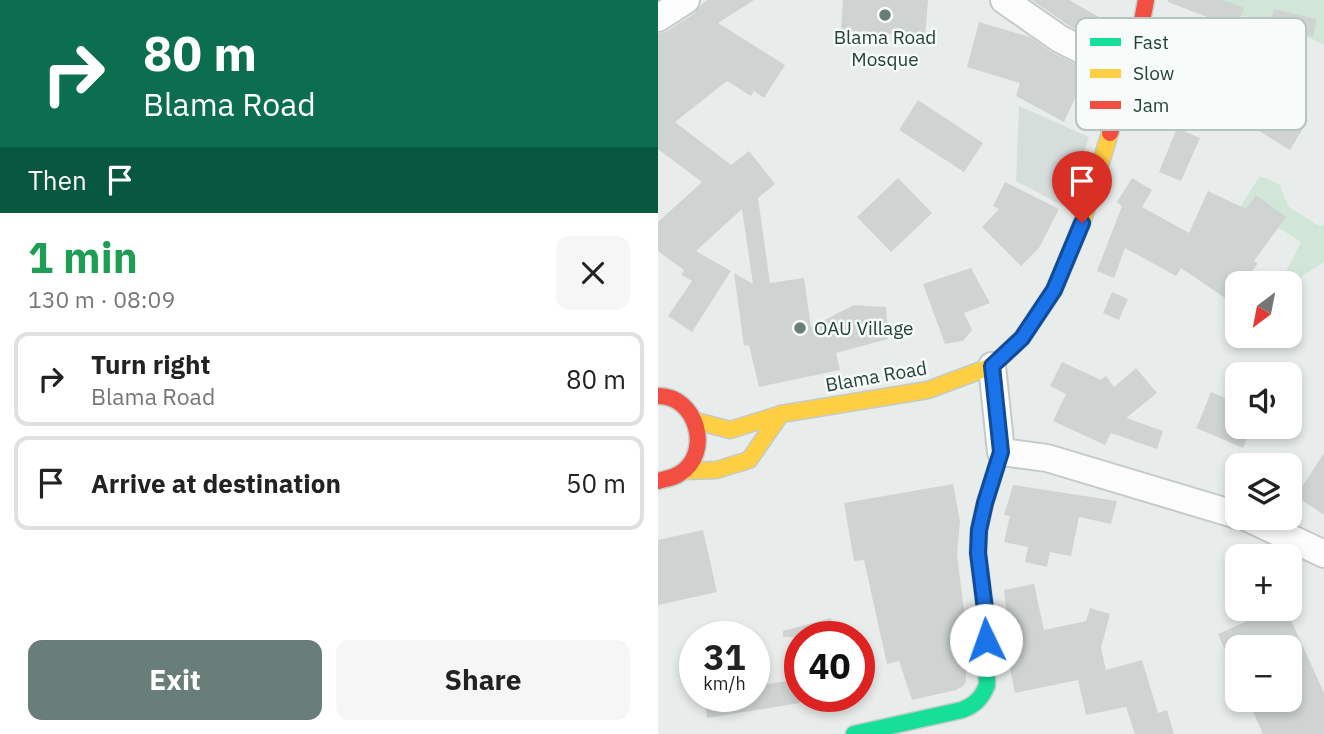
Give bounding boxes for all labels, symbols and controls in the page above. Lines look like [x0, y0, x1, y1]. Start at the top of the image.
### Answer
marker: Blama Road Mosque [877, 7, 893, 23]
legend [1076, 18, 1306, 130]
text: 80 m [143, 21, 257, 84]
place label: Blama Road Mosque [834, 25, 936, 71]
icon: right [28, 28, 119, 119]
text: Fast [1133, 30, 1169, 54]
text: Slow [1133, 61, 1174, 85]
text: Blama Road [143, 83, 316, 125]
text: Jam [1133, 93, 1169, 117]
pin [1052, 151, 1112, 223]
icon: arrive [101, 161, 139, 199]
icon: arrive [1063, 162, 1101, 200]
text: Then [28, 163, 87, 197]
text: 1 min [28, 230, 138, 285]
button: close [556, 236, 630, 310]
north arrow [1225, 271, 1302, 348]
map controls [1225, 271, 1302, 712]
text: 130 m · 08:09 [28, 284, 175, 314]
place label: OAU Village [814, 316, 914, 340]
marker: OAU Village [792, 320, 808, 336]
text: Turn right [91, 347, 210, 381]
street label: Blama Road [823, 355, 929, 397]
icon: right [32, 360, 70, 398]
text: 80 m [566, 362, 626, 396]
button: sound [1225, 362, 1302, 439]
text: Blama Road [91, 381, 215, 411]
button: layers [1225, 453, 1302, 530]
icon: arrive [32, 464, 70, 502]
text: Arrive at destination [91, 466, 341, 500]
text: 50 m [566, 466, 626, 500]
button: + [1225, 544, 1302, 621]
position arrow [949, 603, 1023, 677]
speed limit sign: 40 [784, 621, 875, 712]
text: 31 [703, 634, 746, 680]
button: − [1225, 635, 1302, 712]
button: Exit [28, 640, 322, 720]
button: Share [336, 640, 630, 720]
text: km/h [703, 672, 746, 695]

